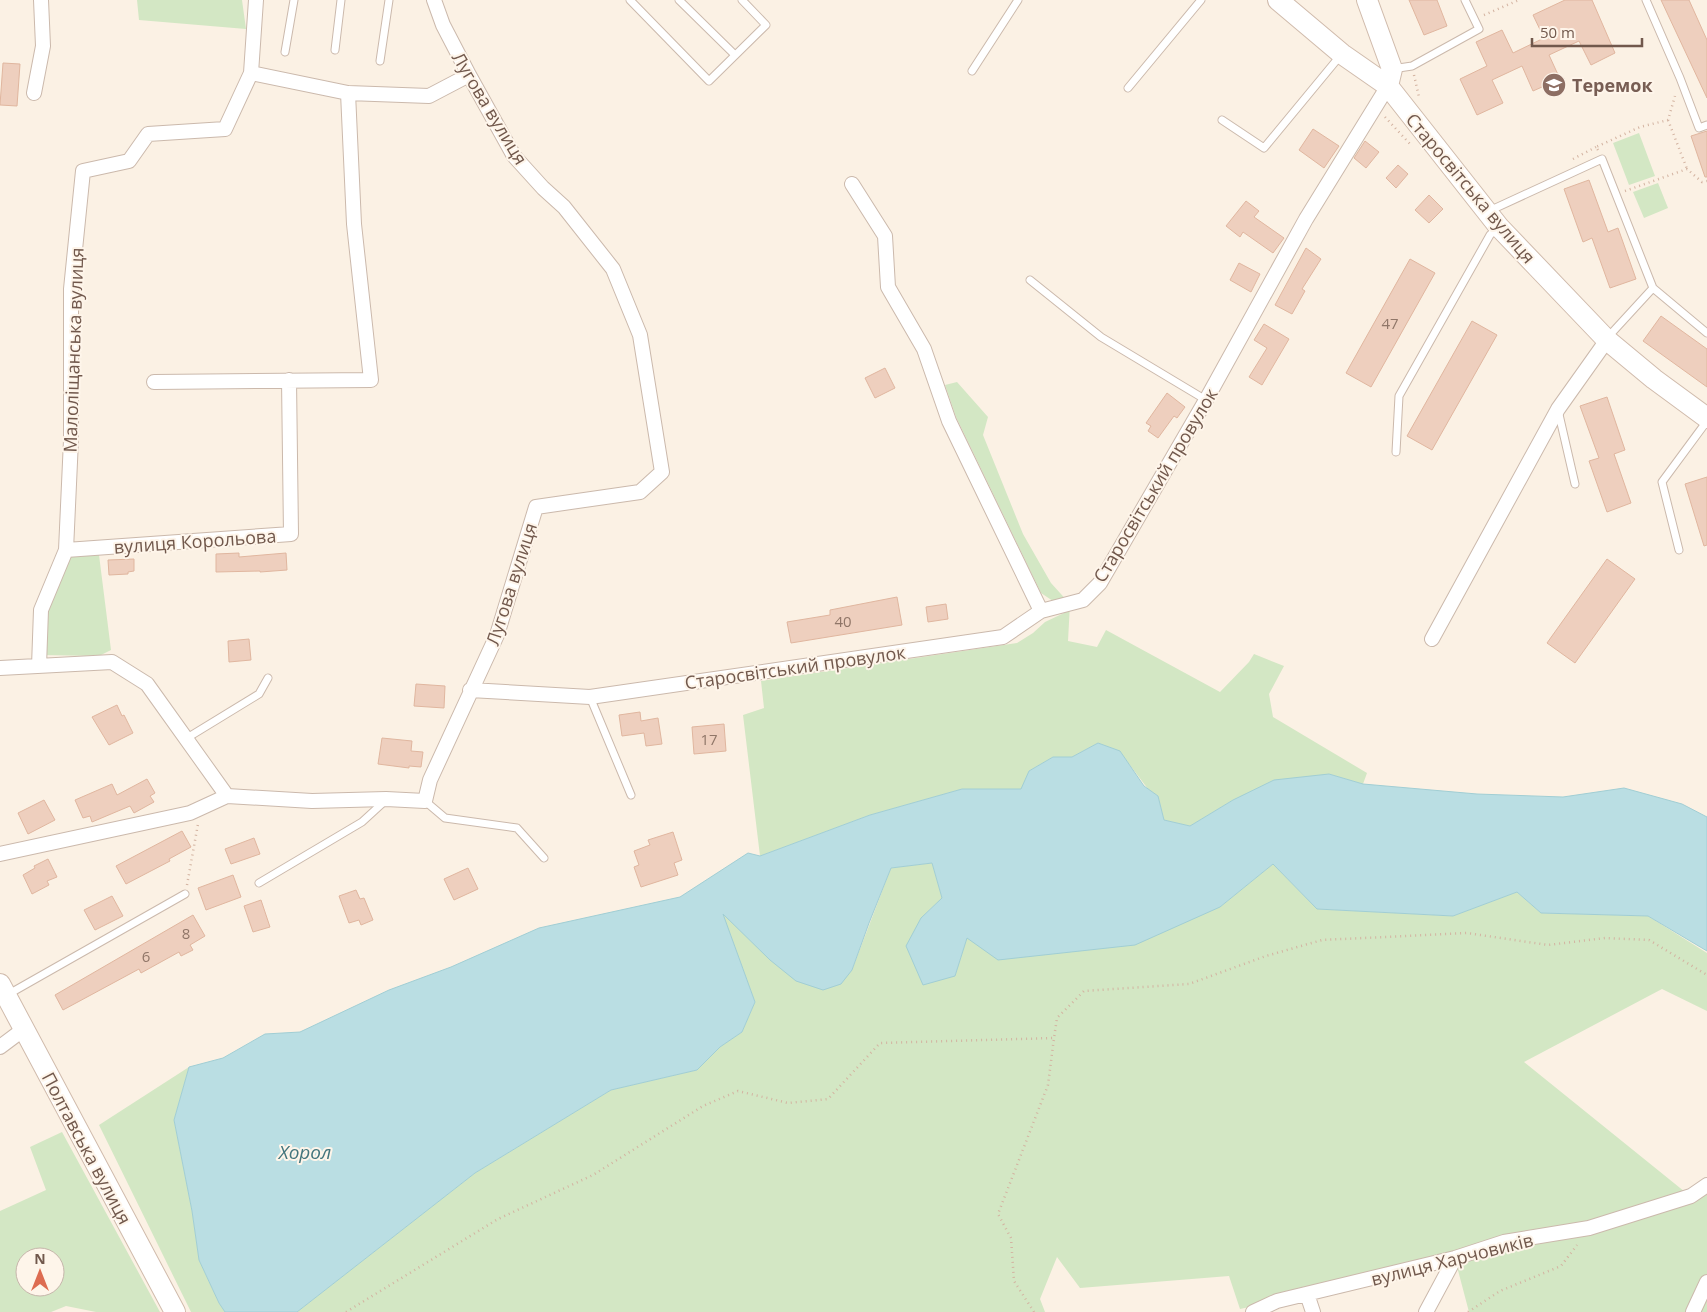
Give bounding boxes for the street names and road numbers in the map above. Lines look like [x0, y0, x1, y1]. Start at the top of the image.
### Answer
street label: Лугова вулиця [447, 47, 533, 169]
street label: Старосвітська вулиця [1401, 108, 1541, 268]
street label: Малоліщанська вулиця [57, 247, 89, 453]
street label: Старосвітський провулок [1087, 383, 1223, 587]
street label: Лугова вулиця [480, 520, 542, 648]
street label: вулиця Корольова [113, 523, 277, 559]
street label: Старосвітський провулок [683, 640, 908, 694]
street label: Полтавська вулиця [37, 1068, 137, 1228]
street label: вулиця Харчовиків [1368, 1227, 1536, 1291]

